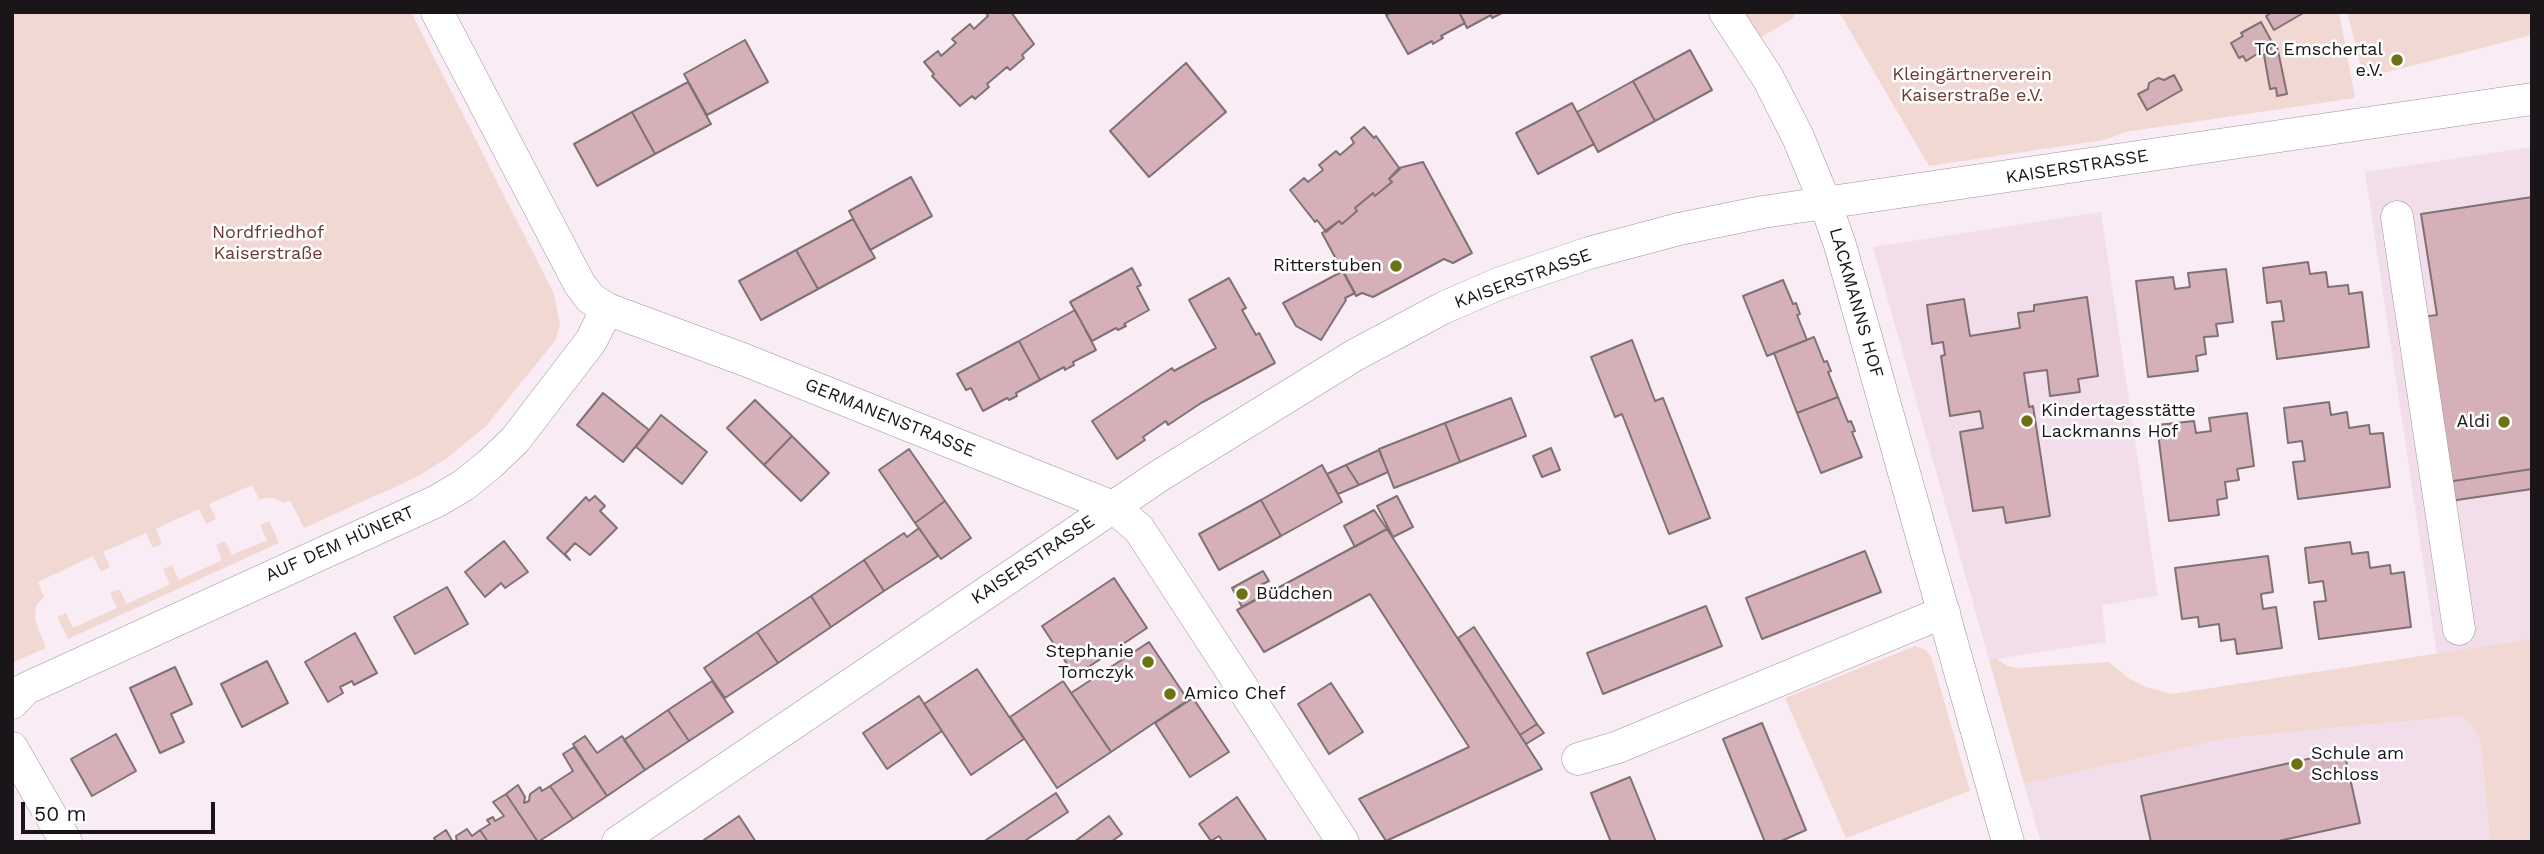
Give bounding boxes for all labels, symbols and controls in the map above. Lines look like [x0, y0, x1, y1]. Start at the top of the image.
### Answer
place label: TC Emschertal e.V. [2254, 39, 2383, 82]
marker: TC Emschertal e.V. [2389, 52, 2405, 68]
park label: Kleingärtnerverein Kaiserstraße e.V. [1892, 64, 2052, 106]
street label: KAISERSTRASSE [2004, 145, 2150, 189]
park label: Nordfriedhof Kaiserstraße [212, 222, 324, 264]
street label: LACKMANNS HOF [1824, 225, 1888, 381]
street label: KAISERSTRASSE [1452, 244, 1594, 314]
place label: Ritterstuben [1273, 255, 1382, 277]
marker: Ritterstuben [1388, 258, 1404, 274]
street label: GERMANENSTRASSE [802, 374, 978, 462]
place label: Kindertagesstätte Lackmanns Hof [2041, 400, 2196, 442]
place label: Aldi [2457, 411, 2490, 433]
marker: Kindertagesstätte Lackmanns Hof [2019, 413, 2035, 429]
marker: Aldi [2496, 414, 2512, 430]
street label: AUF DEM HÜNERT [262, 502, 418, 586]
street label: KAISERSTRASSE [967, 511, 1099, 609]
place label: Büdchen [1256, 583, 1333, 605]
marker: Büdchen [1234, 586, 1250, 602]
place label: Stephanie Tomczyk [1046, 641, 1134, 684]
marker: Stephanie Tomczyk [1140, 654, 1156, 670]
place label: Amico Chef [1184, 683, 1286, 705]
marker: Amico Chef [1162, 686, 1178, 702]
place label: Schule am Schloss [2311, 743, 2404, 786]
marker: Schule am Schloss [2289, 756, 2305, 772]
scale bar [24, 788, 219, 832]
text: 50 m [34, 801, 86, 826]

